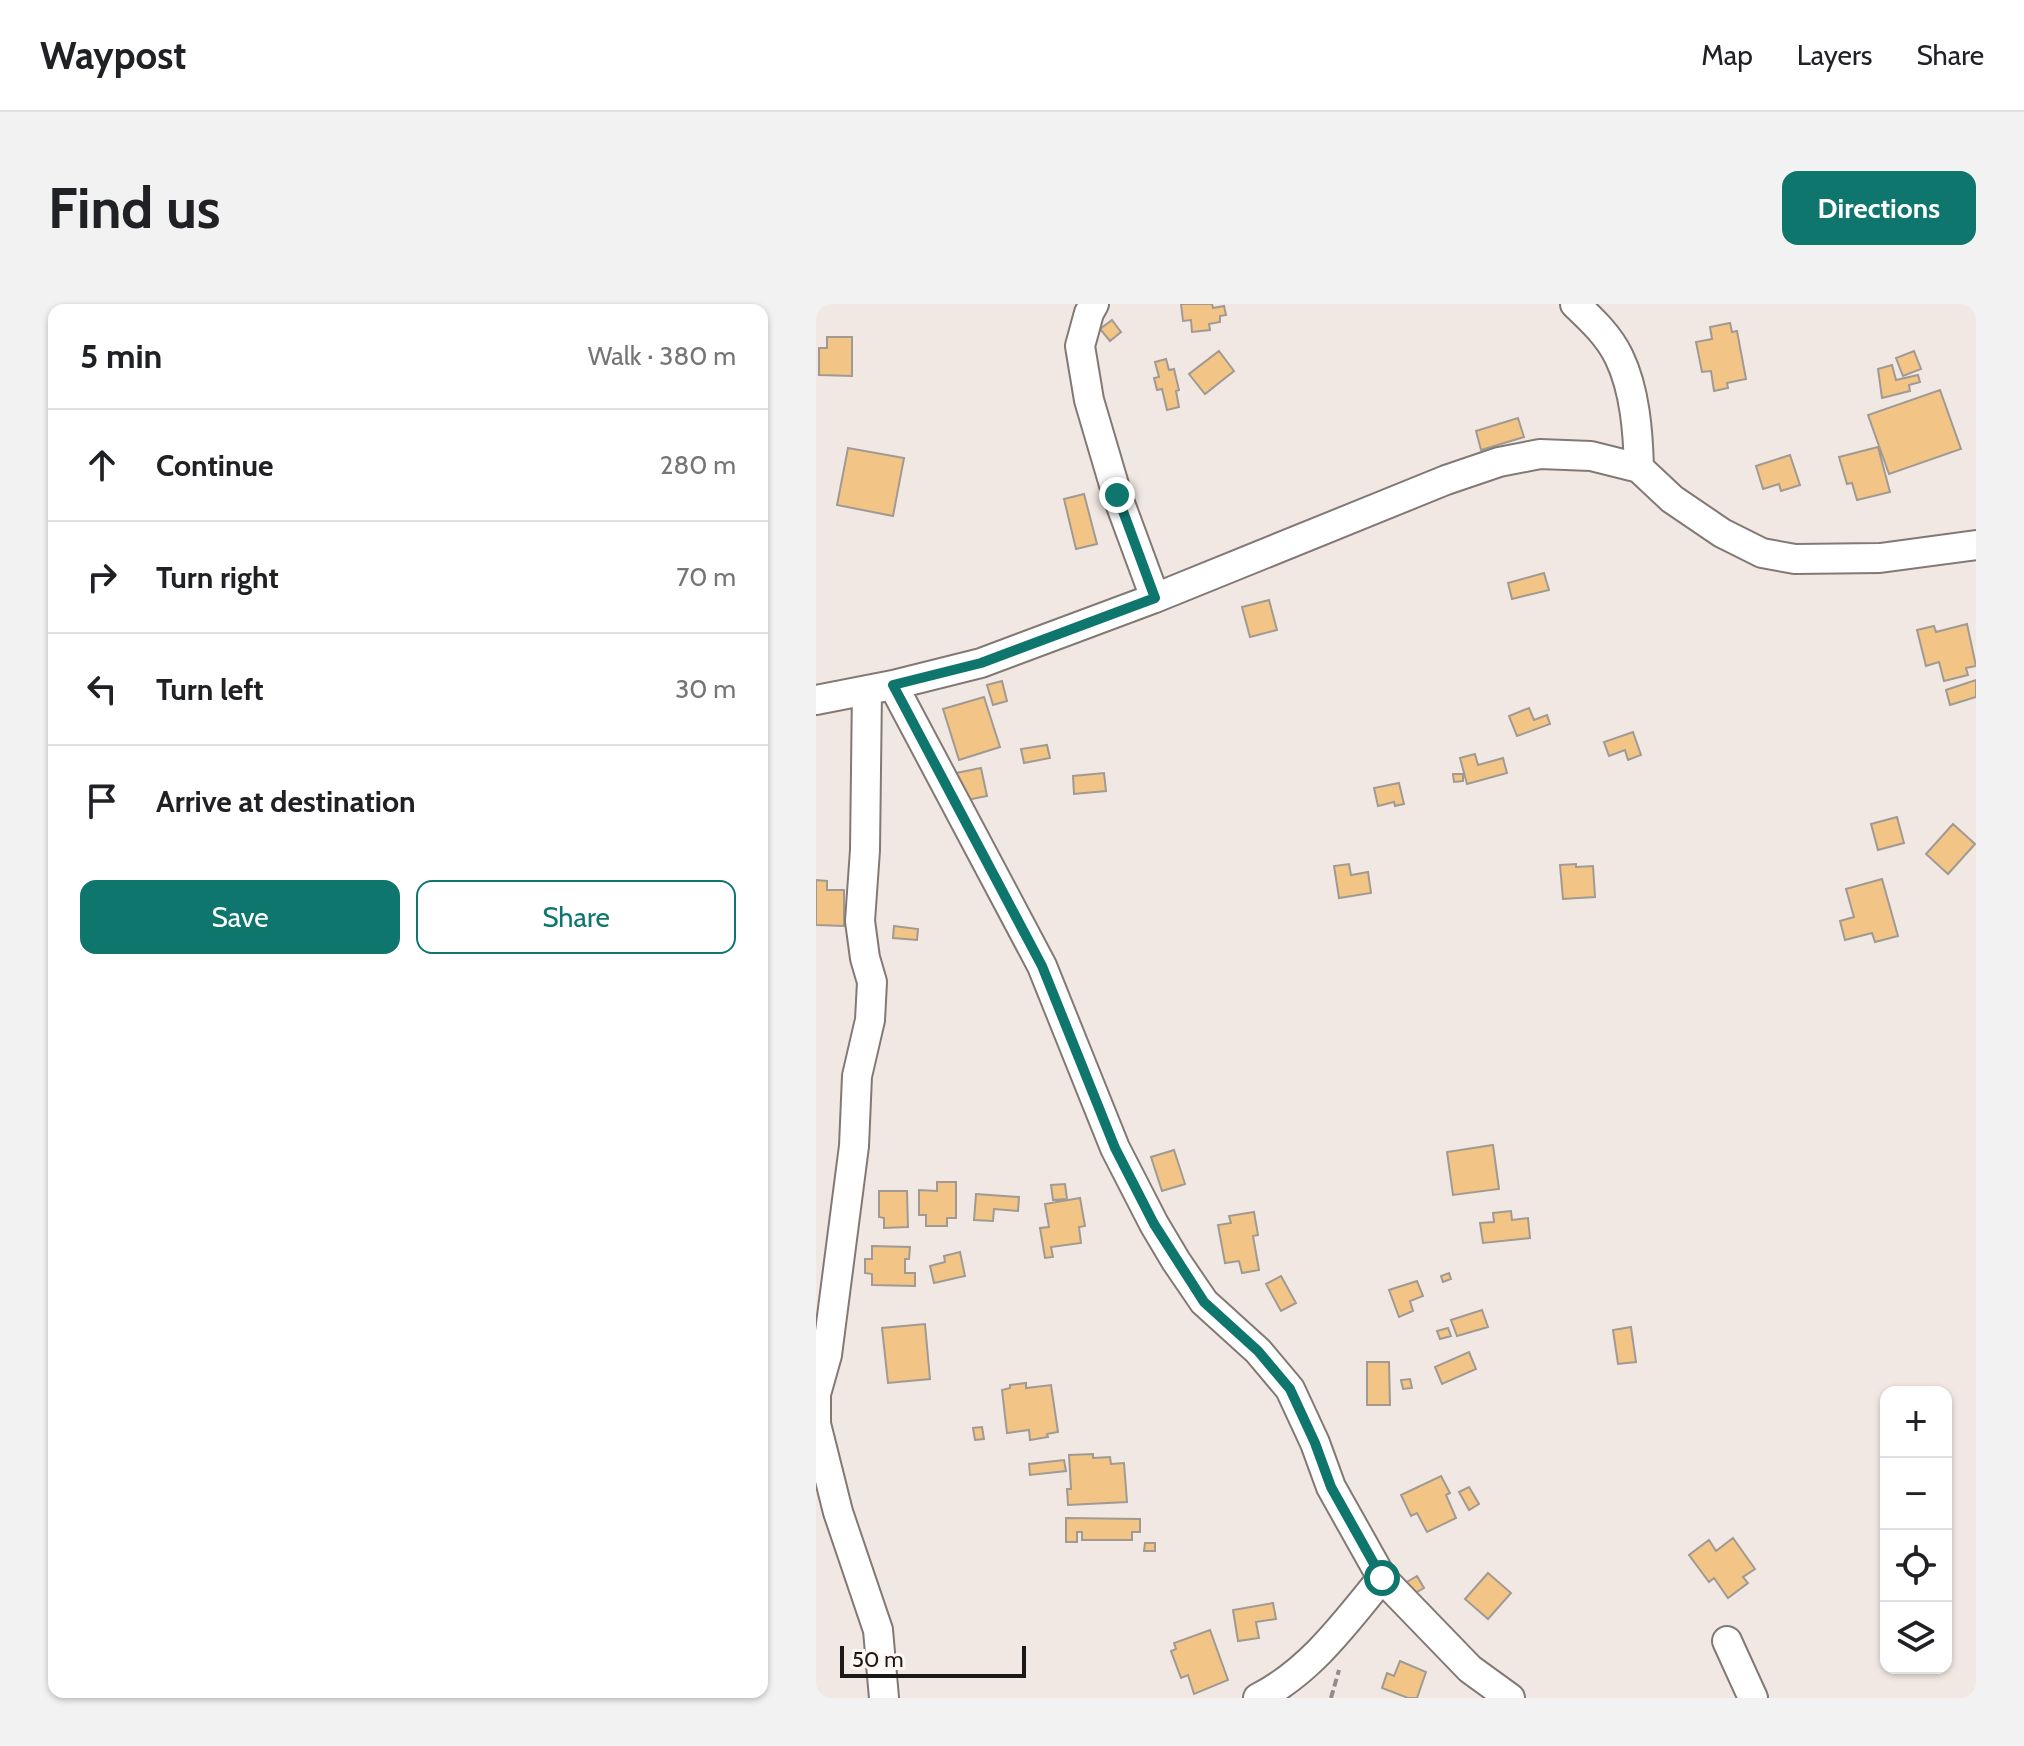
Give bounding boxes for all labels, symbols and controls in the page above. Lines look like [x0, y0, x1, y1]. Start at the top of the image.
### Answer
text: Waypost [40, 32, 186, 79]
text: Map [1701, 38, 1753, 72]
text: Layers [1797, 38, 1872, 72]
text: Share [1916, 38, 1984, 72]
button: Directions [1782, 171, 1976, 245]
text: Find us [48, 174, 221, 242]
text: 5 min [80, 335, 162, 377]
text: Walk · 380 m [588, 340, 736, 372]
icon: ahead [80, 443, 124, 487]
text: Continue [156, 447, 273, 484]
text: 280 m [660, 449, 736, 481]
route end [1099, 477, 1135, 513]
icon: right [80, 555, 124, 599]
text: Turn right [156, 559, 279, 596]
text: 70 m [676, 561, 736, 593]
icon: left [80, 667, 124, 711]
text: Turn left [156, 671, 264, 708]
text: 30 m [675, 673, 736, 705]
icon: arrive [80, 779, 124, 823]
text: Arrive at destination [156, 783, 416, 820]
button: Save [80, 880, 400, 954]
button: Share [416, 880, 736, 954]
map controls [1880, 1386, 1952, 1674]
button: + [1880, 1386, 1952, 1458]
button: − [1880, 1458, 1952, 1530]
button: locate [1880, 1530, 1952, 1602]
route start [1364, 1560, 1400, 1596]
button: layers [1880, 1602, 1952, 1674]
scale bar [840, 1642, 1026, 1678]
text: 50 m [852, 1646, 904, 1673]

